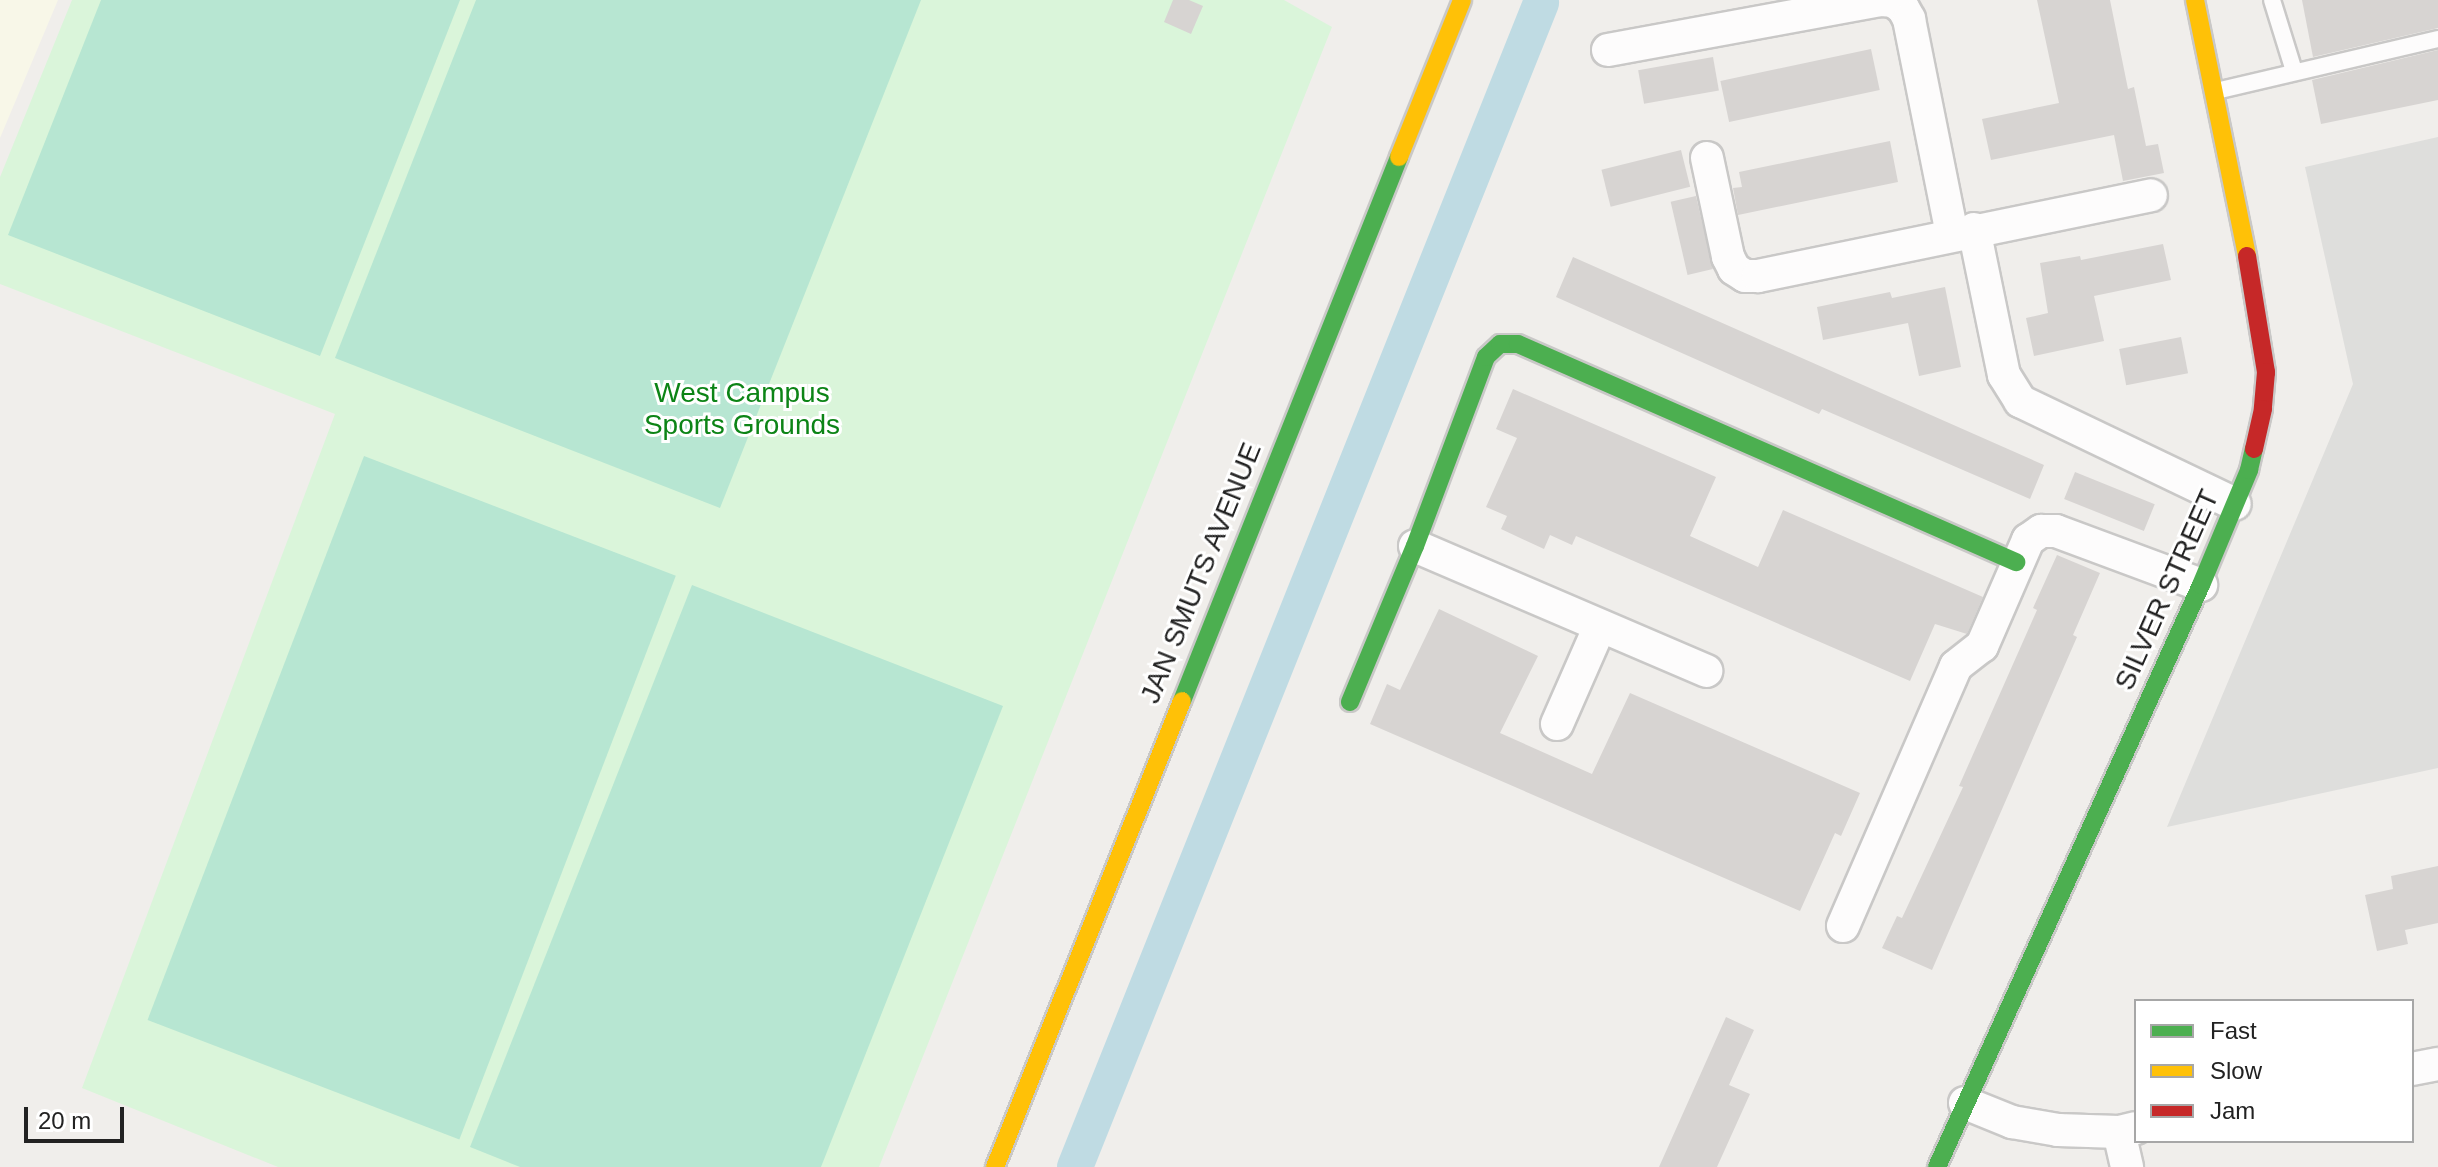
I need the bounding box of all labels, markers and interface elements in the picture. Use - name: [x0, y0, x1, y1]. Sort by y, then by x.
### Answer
- park label: West Campus Sports Grounds: [644, 376, 840, 442]
- street label: JAN SMUTS AVENUE: [1133, 437, 1269, 709]
- street label: SILVER STREET: [2108, 485, 2226, 695]
- legend: [2134, 999, 2414, 1143]
- text: Fast: [2210, 1017, 2257, 1044]
- text: Slow: [2210, 1057, 2262, 1084]
- scale bar: [28, 1091, 128, 1141]
- text: Jam: [2210, 1097, 2255, 1124]
- text: 20 m: [38, 1107, 91, 1134]

